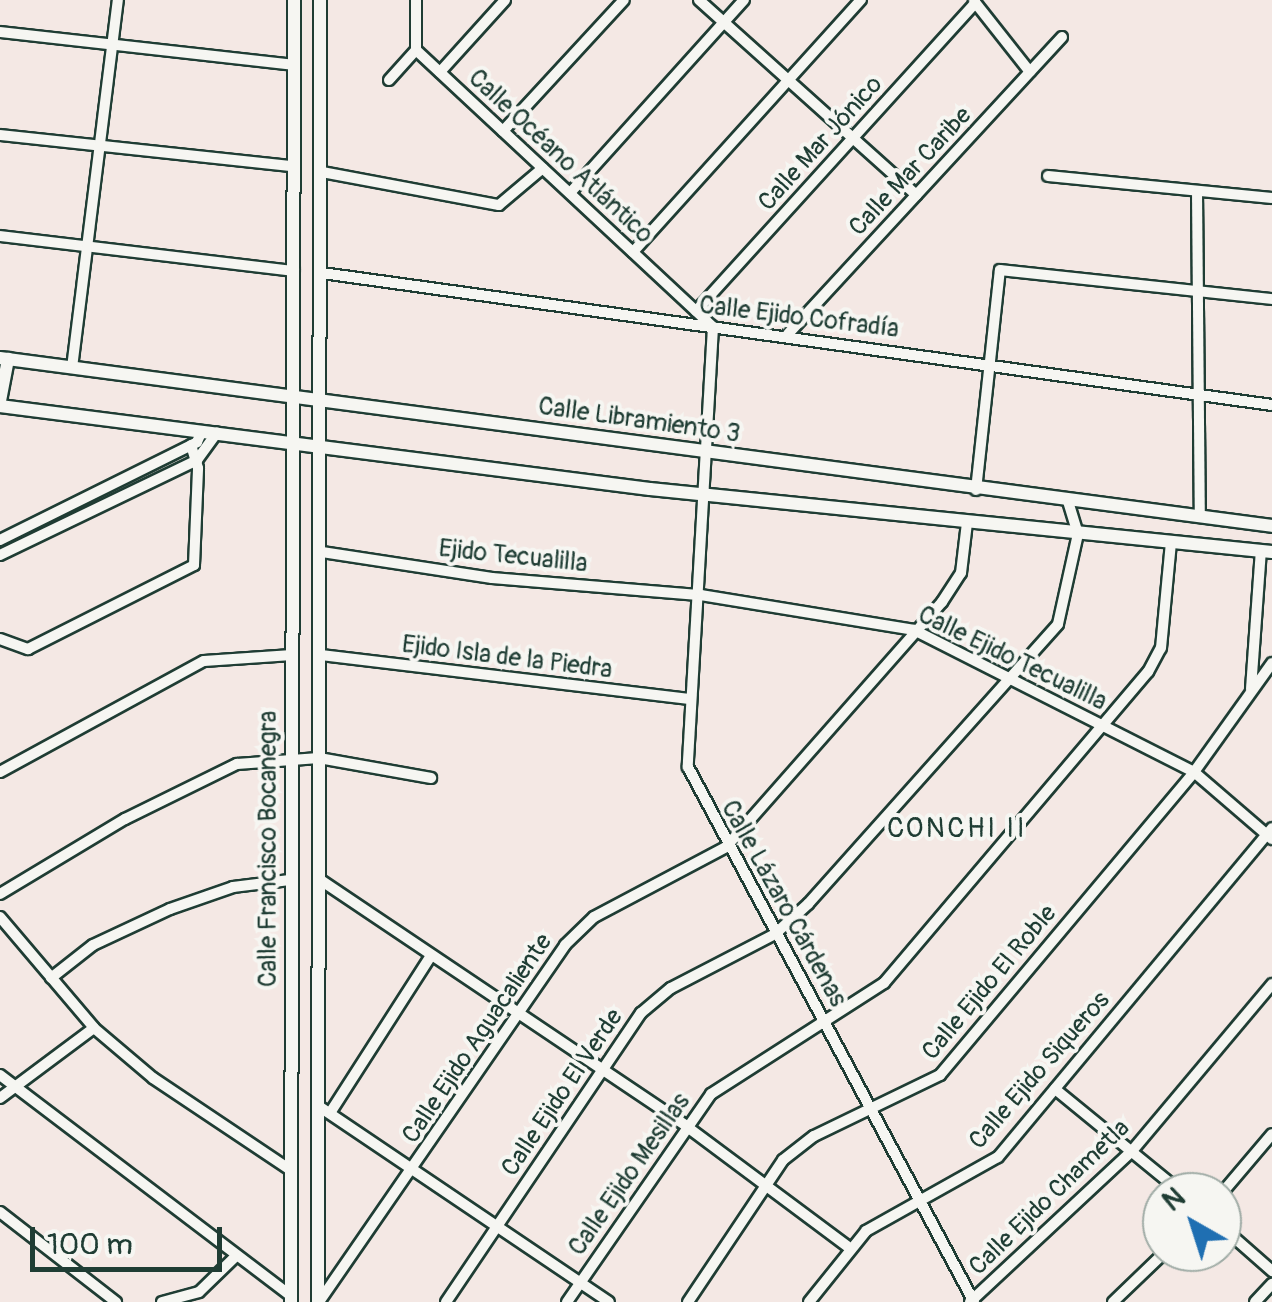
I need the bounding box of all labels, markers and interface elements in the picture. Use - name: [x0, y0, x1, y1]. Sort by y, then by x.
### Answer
- street label: Calle Océano Atlántico: [461, 64, 659, 250]
- street label: Calle Mar Jónico: [753, 70, 889, 218]
- street label: Calle Mar Caribe: [844, 101, 978, 243]
- street label: Calle Ejido Cofradía: [697, 291, 901, 345]
- street label: Calle Libramiento 3: [536, 392, 742, 450]
- street label: Ejido Tecualilla: [437, 534, 589, 580]
- street label: Calle Ejido Tecualilla: [913, 600, 1111, 718]
- street label: Ejido Isla de la Piedra: [400, 630, 614, 686]
- street label: Calle Francisco Bocanegra: [254, 711, 284, 987]
- street label: Calle Lázaro Cárdenas: [714, 796, 852, 1012]
- district label: CONCHI II: [887, 812, 1027, 846]
- street label: Calle Ejido El Roble: [916, 899, 1064, 1067]
- street label: Calle Ejido Aguacaliente: [397, 928, 559, 1150]
- street label: Calle Ejido Siqueros: [963, 986, 1117, 1156]
- street label: Calle Ejido El Verde: [496, 1004, 630, 1182]
- street label: Calle Ejido Mesillas: [563, 1088, 697, 1262]
- street label: Calle Ejido Chametla: [964, 1114, 1136, 1282]
- north arrow: [1142, 1172, 1242, 1272]
- text: N: [1156, 1180, 1192, 1219]
- scale bar: [35, 1207, 228, 1269]
- text: 100 m: [47, 1226, 133, 1263]

